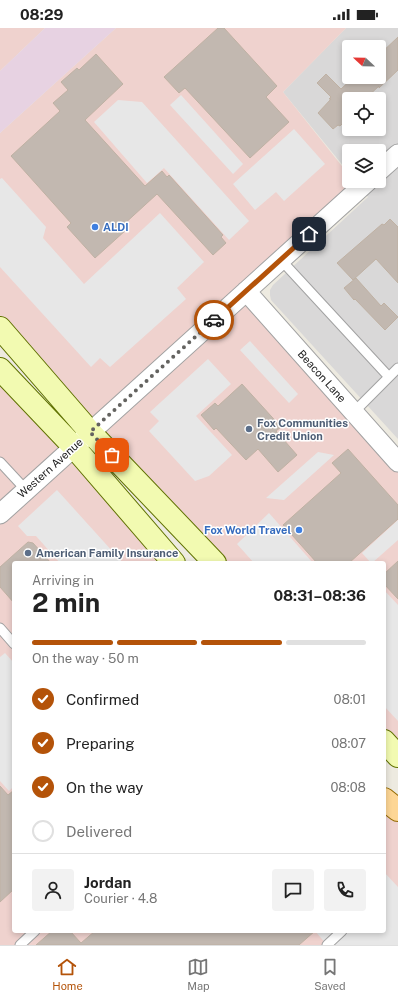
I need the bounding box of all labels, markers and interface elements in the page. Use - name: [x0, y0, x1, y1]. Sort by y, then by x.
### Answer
- text: 08:29: [20, 6, 63, 23]
- north arrow: [342, 40, 386, 84]
- map controls: [342, 40, 386, 188]
- button: locate: [342, 92, 386, 136]
- button: layers: [342, 144, 386, 188]
- pin: [292, 217, 326, 251]
- place label: ALDI: [103, 221, 129, 233]
- marker: ALDI: [90, 222, 100, 232]
- icon: home: [298, 223, 320, 245]
- courier: [194, 300, 234, 340]
- icon: car: [203, 309, 225, 331]
- street label: Beacon Lane: [296, 348, 348, 404]
- place label: Fox Communities Credit Union: [257, 417, 348, 442]
- marker: Fox Communities Credit Union: [244, 424, 254, 434]
- street label: Western Avenue: [15, 436, 85, 500]
- pin: [95, 438, 129, 472]
- icon: bag: [101, 444, 123, 466]
- place label: Fox World Travel: [204, 524, 291, 536]
- marker: Fox World Travel: [294, 525, 304, 535]
- place label: American Family Insurance: [36, 547, 178, 559]
- marker: American Family Insurance: [23, 548, 33, 558]
- text: Arriving in: [32, 573, 94, 588]
- text: 2 min: [32, 587, 100, 618]
- text: 08:31–08:36: [273, 587, 366, 604]
- text: On the way · 50 m: [32, 651, 139, 666]
- icon: check: [32, 688, 54, 710]
- text: Confirmed: [66, 691, 139, 708]
- text: 08:01: [334, 692, 366, 707]
- icon: check: [32, 732, 54, 754]
- text: Preparing: [66, 735, 135, 752]
- text: 08:07: [331, 736, 366, 751]
- icon: check: [32, 776, 54, 798]
- text: On the way: [66, 779, 143, 796]
- text: 08:08: [330, 780, 366, 795]
- text: Delivered: [66, 823, 132, 840]
- button: person: [32, 869, 74, 911]
- button: chat: [272, 869, 314, 911]
- button: phone: [324, 869, 366, 911]
- text: Jordan: [84, 874, 131, 891]
- text: Courier · 4.8: [84, 891, 157, 906]
- tab: Home: [52, 956, 83, 992]
- tab: Map: [187, 956, 210, 992]
- tab: Saved: [314, 956, 346, 992]

